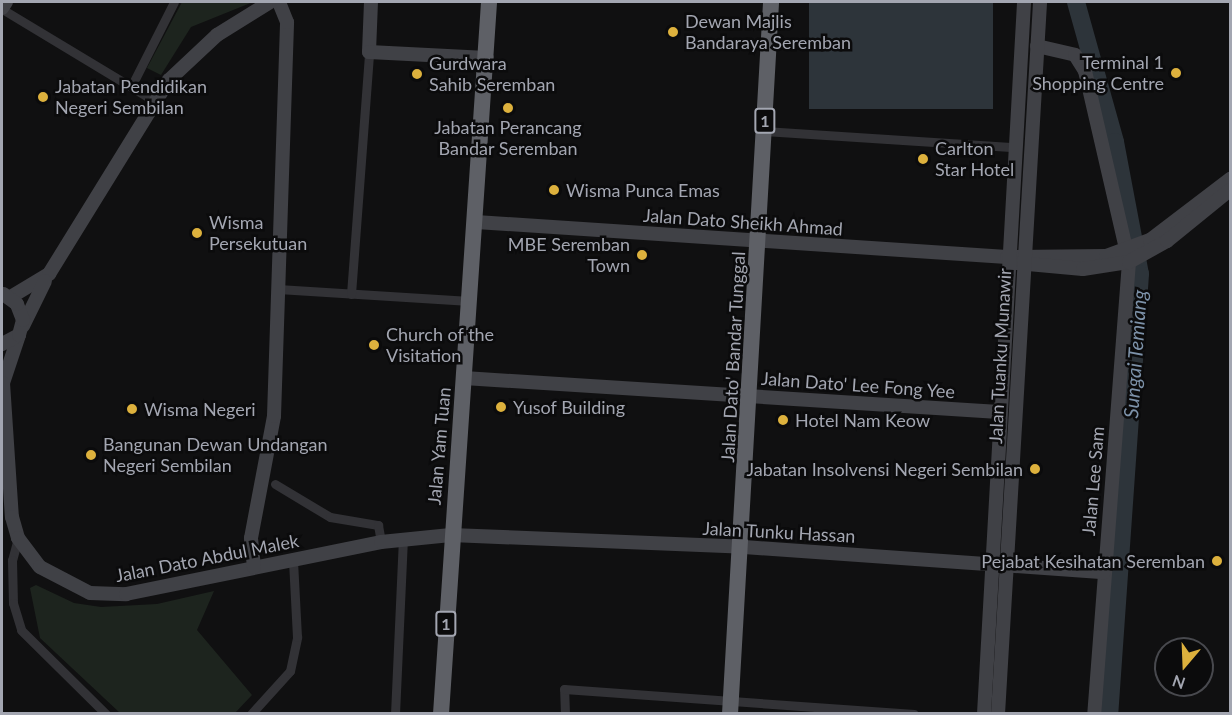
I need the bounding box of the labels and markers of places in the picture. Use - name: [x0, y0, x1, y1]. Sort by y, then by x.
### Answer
- place label: Dewan Majlis Bandaraya Seremban: [685, 11, 851, 54]
- marker: Dewan Majlis Bandaraya Seremban: [666, 25, 680, 39]
- place label: Terminal 1 Shopping Centre: [1032, 52, 1164, 94]
- place label: Gurdwara Sahib Seremban: [429, 53, 555, 96]
- marker: Terminal 1 Shopping Centre: [1169, 66, 1183, 80]
- marker: Gurdwara Sahib Seremban: [410, 67, 424, 81]
- place label: Jabatan Pendidikan Negeri Sembilan: [55, 76, 207, 118]
- marker: Jabatan Pendidikan Negeri Sembilan: [36, 90, 50, 104]
- marker: Jabatan Perancang Bandar Seremban: [501, 101, 515, 115]
- place label: Jabatan Perancang Bandar Seremban: [434, 117, 582, 160]
- place label: Carlton Star Hotel: [935, 138, 1015, 180]
- marker: Carlton Star Hotel: [916, 152, 930, 166]
- place label: Wisma Punca Emas: [566, 179, 720, 201]
- marker: Wisma Punca Emas: [547, 183, 561, 197]
- place label: Wisma Persekutuan: [209, 212, 307, 254]
- marker: Wisma Persekutuan: [190, 226, 204, 240]
- place label: MBE Seremban Town: [508, 234, 630, 276]
- marker: MBE Seremban Town: [635, 248, 649, 262]
- place label: Church of the Visitation: [386, 324, 494, 366]
- marker: Church of the Visitation: [367, 338, 381, 352]
- place label: Yusof Building: [513, 396, 625, 418]
- place label: Wisma Negeri: [144, 398, 256, 420]
- marker: Yusof Building: [494, 400, 508, 414]
- marker: Wisma Negeri: [125, 402, 139, 416]
- place label: Hotel Nam Keow: [795, 409, 930, 431]
- marker: Hotel Nam Keow: [776, 413, 790, 427]
- place label: Bangunan Dewan Undangan Negeri Sembilan: [103, 434, 328, 476]
- marker: Bangunan Dewan Undangan Negeri Sembilan: [84, 448, 98, 462]
- place label: Jabatan Insolvensi Negeri Sembilan: [747, 458, 1023, 480]
- marker: Jabatan Insolvensi Negeri Sembilan: [1028, 462, 1042, 476]
- place label: Pejabat Kesihatan Seremban: [981, 550, 1205, 572]
- marker: Pejabat Kesihatan Seremban: [1210, 554, 1224, 568]

